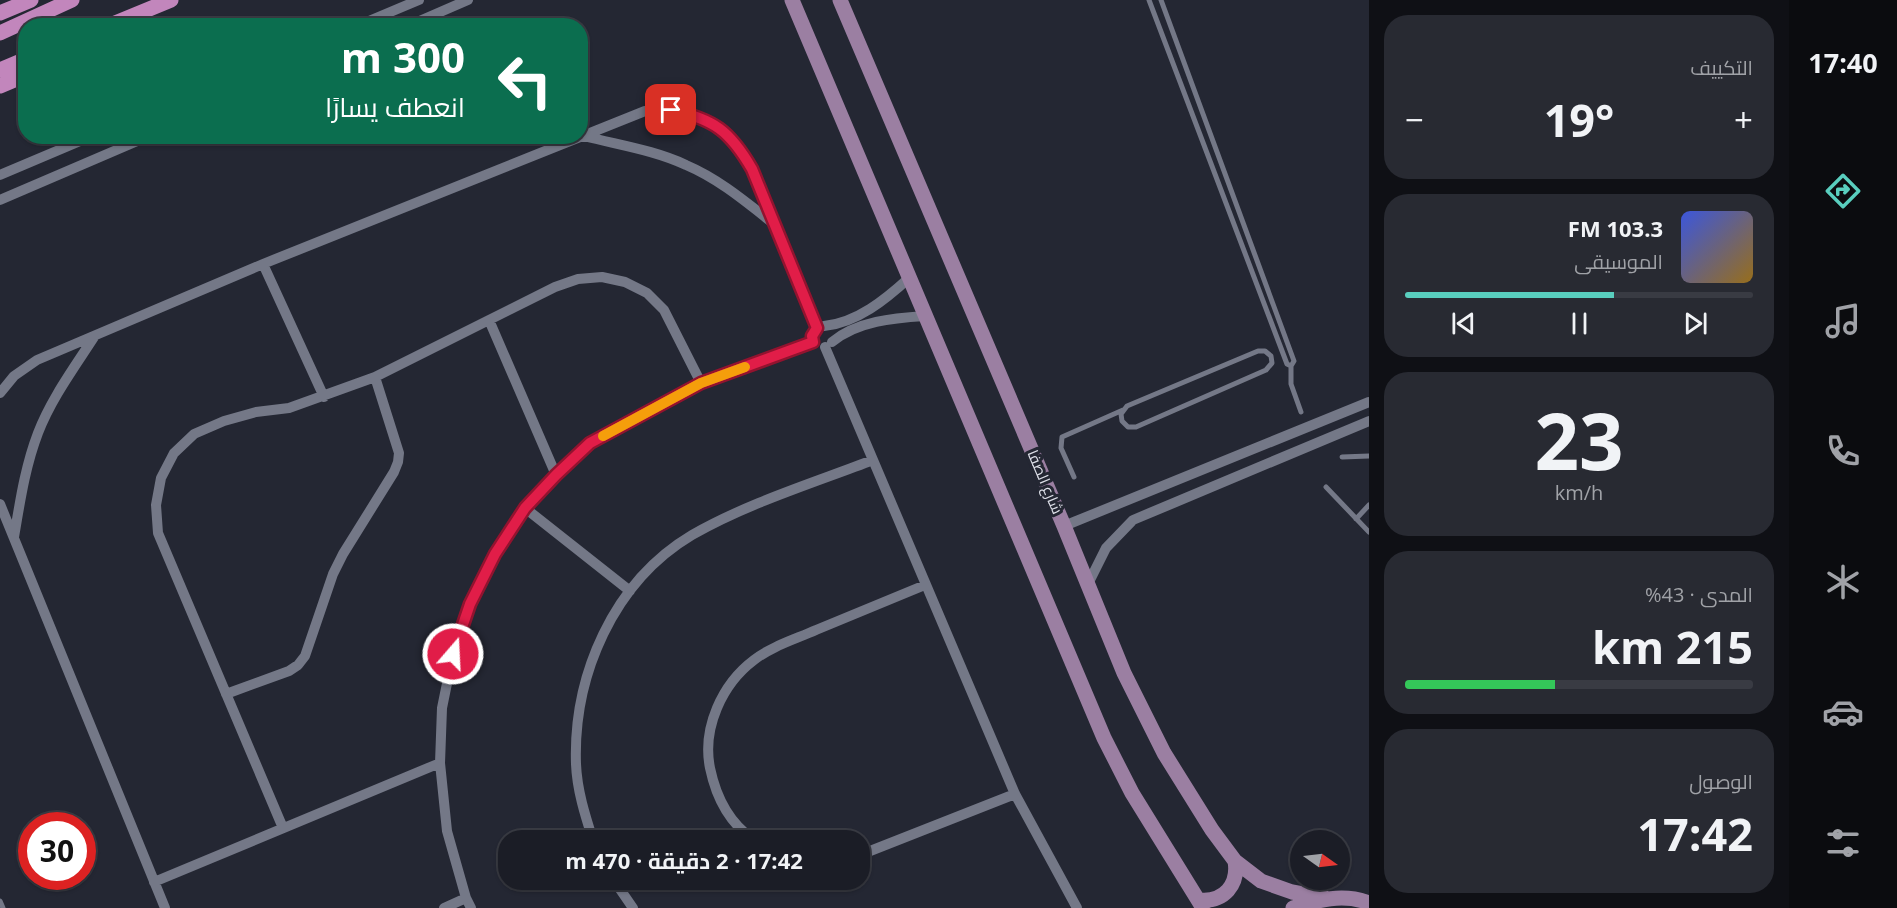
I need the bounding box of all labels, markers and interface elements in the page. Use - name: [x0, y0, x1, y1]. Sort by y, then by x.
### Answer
- text: 300 m: [341, 28, 465, 85]
- icon: left: [486, 42, 564, 120]
- text: 17:40: [1808, 44, 1878, 81]
- text: التكييف: [1690, 54, 1753, 81]
- pin: [645, 84, 696, 135]
- text: انعطف يسارًا: [325, 88, 465, 125]
- text: 19°: [1544, 89, 1614, 150]
- icon: arrive: [654, 93, 687, 126]
- text: −: [1405, 97, 1424, 142]
- text: +: [1734, 97, 1753, 142]
- icon: directions: [1822, 170, 1864, 212]
- text: 103.3 FM: [1568, 213, 1663, 243]
- text: الموسيقى: [1574, 248, 1663, 275]
- icon: music: [1822, 300, 1864, 342]
- icon: previous: [1447, 307, 1480, 340]
- icon: pause: [1563, 307, 1596, 340]
- icon: next: [1679, 307, 1712, 340]
- text: 23: [1534, 387, 1624, 493]
- icon: phone: [1822, 430, 1864, 472]
- street label: شارع الصفا: [1022, 446, 1068, 518]
- text: km/h: [1555, 479, 1603, 506]
- icon: climate: [1822, 561, 1864, 603]
- text: المدى · 43%: [1645, 581, 1753, 608]
- text: 215 km: [1592, 616, 1753, 677]
- position arrow: [421, 622, 485, 686]
- icon: car: [1822, 691, 1864, 733]
- text: الوصول: [1689, 768, 1753, 795]
- text: 17:42: [1637, 803, 1753, 864]
- speed limit sign: 30: [18, 812, 96, 890]
- icon: filters: [1822, 822, 1864, 864]
- north arrow: [1290, 830, 1350, 890]
- map controls: [1290, 830, 1350, 890]
- text: 17:42 · 2 دقيقة · 470 m: [565, 845, 803, 875]

